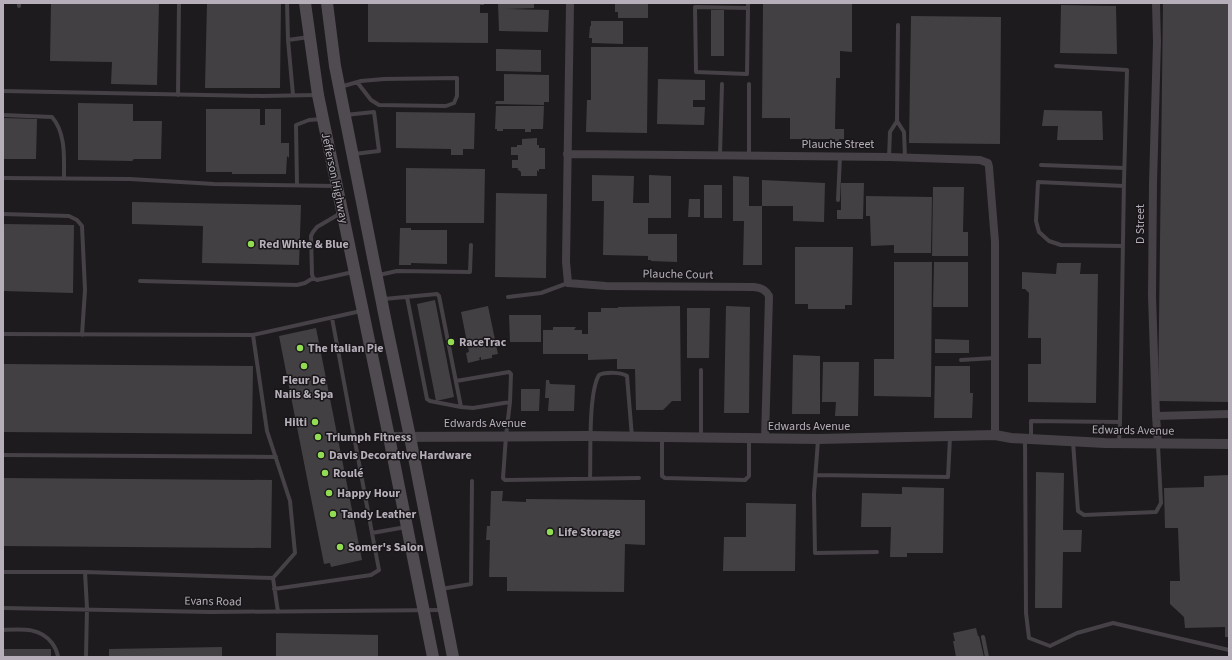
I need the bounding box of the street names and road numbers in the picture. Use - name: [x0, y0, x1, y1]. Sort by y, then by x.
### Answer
- street label: Jefferson Highway: [317, 131, 353, 226]
- street label: Plauche Street: [802, 136, 874, 153]
- street label: D Street: [1132, 204, 1149, 244]
- street label: Plauche Court: [642, 265, 714, 284]
- street label: Edwards Avenue: [444, 415, 526, 432]
- street label: Edwards Avenue: [768, 418, 850, 435]
- street label: Edwards Avenue: [1092, 421, 1174, 440]
- street label: Evans Road: [184, 593, 242, 610]

